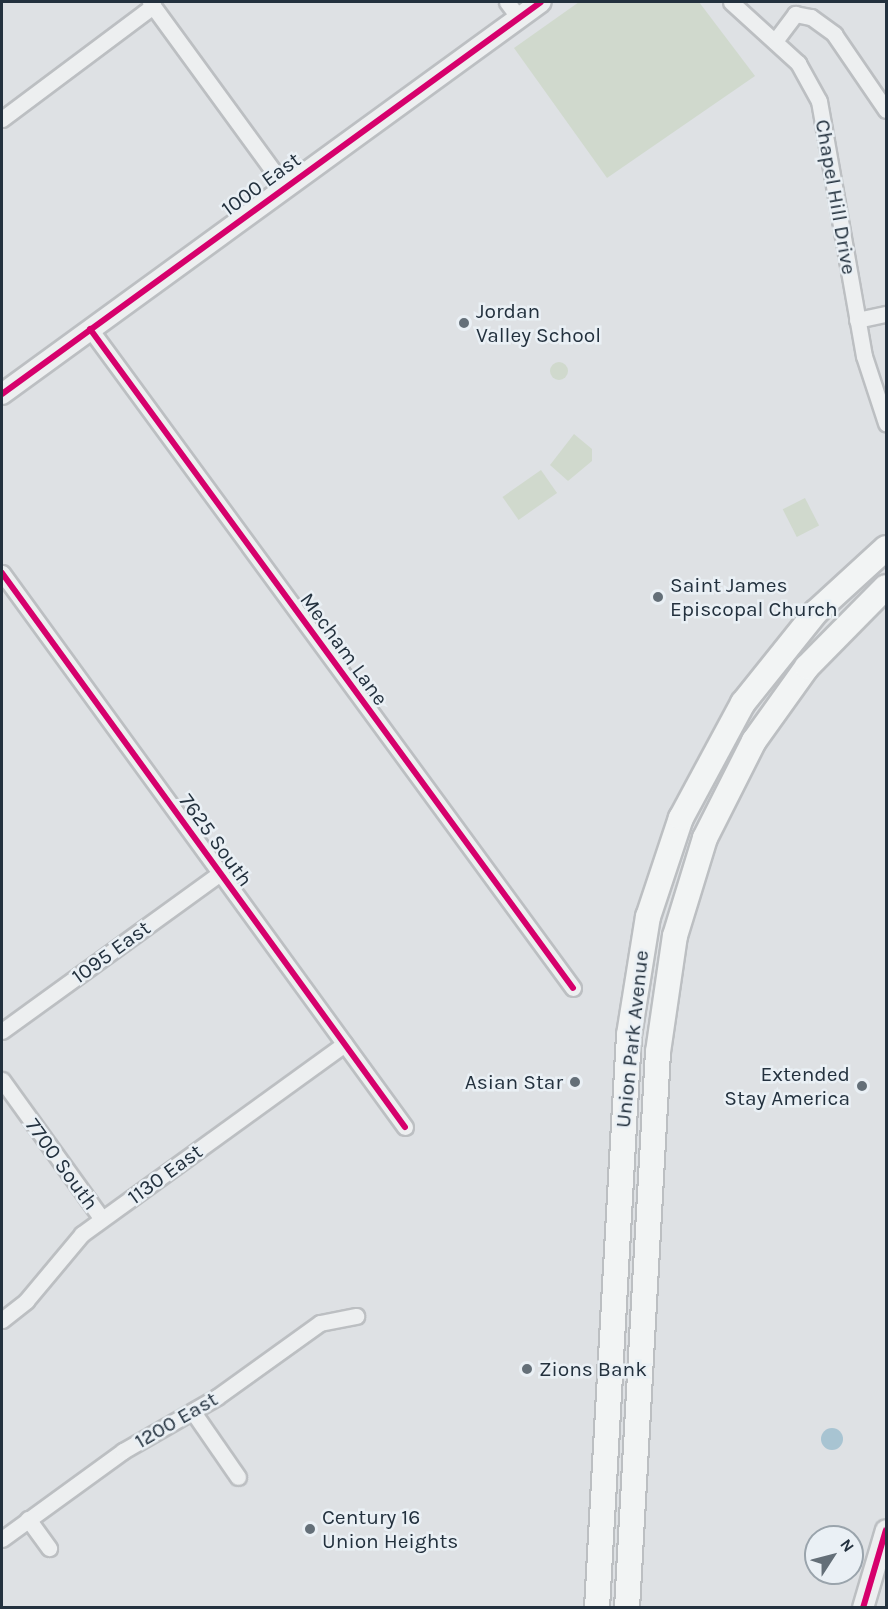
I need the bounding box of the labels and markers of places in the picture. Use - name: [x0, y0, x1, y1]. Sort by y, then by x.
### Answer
- place label: Jordan Valley School: [476, 298, 601, 348]
- marker: Jordan Valley School: [457, 316, 471, 330]
- place label: Saint James Episcopal Church: [670, 572, 838, 622]
- marker: Saint James Episcopal Church: [651, 590, 665, 604]
- place label: Extended Stay America: [724, 1061, 850, 1111]
- place label: Asian Star: [465, 1069, 563, 1095]
- marker: Asian Star: [568, 1075, 582, 1089]
- marker: Extended Stay America: [855, 1079, 869, 1093]
- place label: Zions Bank: [539, 1356, 647, 1382]
- marker: Zions Bank: [520, 1362, 534, 1376]
- place label: Century 16 Union Heights: [322, 1504, 458, 1554]
- marker: Century 16 Union Heights: [303, 1522, 317, 1536]

